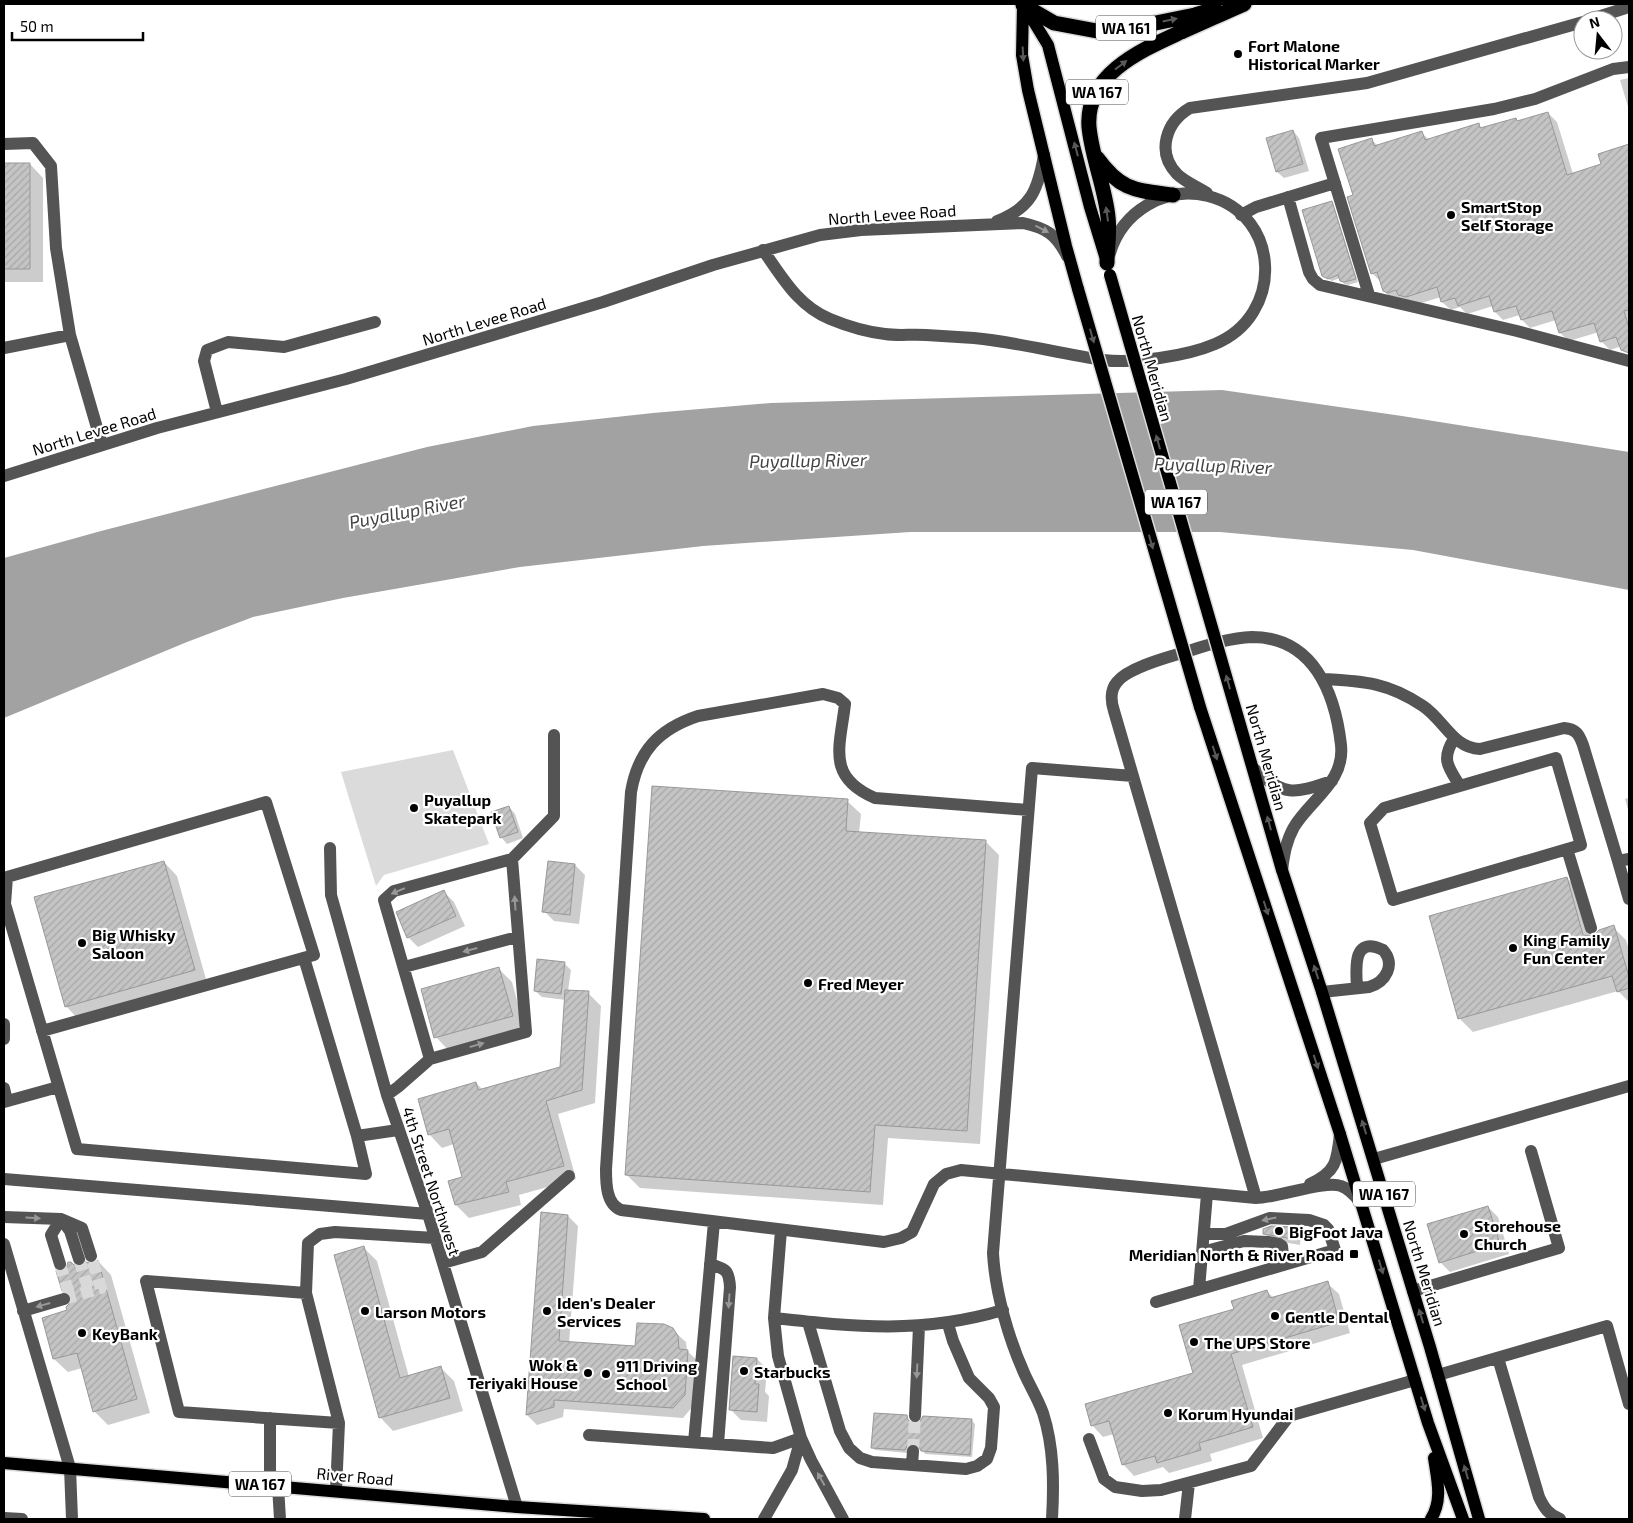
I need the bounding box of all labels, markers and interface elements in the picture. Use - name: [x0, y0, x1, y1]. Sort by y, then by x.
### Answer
- scale bar: [12, 10, 144, 42]
- north arrow: [1573, 10, 1623, 60]
- text: N: [1587, 12, 1601, 32]
- road number: WA 161: [1096, 15, 1156, 40]
- one-way arrow: [1163, 15, 1179, 23]
- text: 50 m: [20, 17, 54, 35]
- place label: Fort Malone Historical Marker: [1248, 36, 1380, 73]
- one-way arrow: [1019, 46, 1027, 62]
- marker: Fort Malone Historical Marker: [1232, 48, 1244, 60]
- one-way arrow: [1114, 60, 1128, 70]
- road number: WA 167: [1066, 80, 1128, 104]
- one-way arrow: [1071, 141, 1079, 156]
- place label: SmartStop Self Storage: [1461, 197, 1554, 234]
- street label: North Levee Road: [827, 200, 957, 228]
- one-way arrow: [1103, 206, 1111, 222]
- marker: SmartStop Self Storage: [1445, 209, 1457, 221]
- one-way arrow: [1035, 225, 1050, 233]
- street label: North Levee Road: [420, 293, 548, 349]
- street label: North Meridian: [1129, 313, 1177, 423]
- one-way arrow: [1088, 328, 1096, 343]
- street label: North Levee Road: [30, 403, 158, 459]
- one-way arrow: [1154, 434, 1162, 449]
- water label: Puyallup River: [749, 448, 868, 472]
- water label: Puyallup River: [1154, 452, 1273, 478]
- water label: Puyallup River: [347, 489, 468, 533]
- road number: WA 167: [1145, 490, 1207, 514]
- one-way arrow: [1148, 535, 1156, 550]
- one-way arrow: [1223, 674, 1231, 689]
- street label: North Meridian: [1243, 702, 1291, 812]
- one-way arrow: [1211, 746, 1219, 761]
- place label: Puyallup Skatepark: [424, 790, 502, 827]
- marker: Puyallup Skatepark: [408, 802, 420, 814]
- one-way arrow: [1265, 816, 1273, 831]
- one-way arrow: [390, 887, 405, 895]
- one-way arrow: [510, 895, 518, 911]
- one-way arrow: [1262, 900, 1270, 915]
- place label: Big Whisky Saloon: [92, 925, 175, 962]
- place label: King Family Fun Center: [1523, 930, 1610, 967]
- marker: Big Whisky Saloon: [76, 937, 88, 949]
- marker: King Family Fun Center: [1507, 942, 1519, 954]
- one-way arrow: [462, 946, 477, 954]
- one-way arrow: [1311, 964, 1319, 979]
- place label: Fred Meyer: [818, 974, 904, 994]
- marker: Fred Meyer: [802, 977, 814, 989]
- one-way arrow: [469, 1041, 484, 1049]
- one-way arrow: [1312, 1055, 1320, 1070]
- street label: 4th Street Northwest: [399, 1104, 465, 1258]
- one-way arrow: [1359, 1120, 1367, 1135]
- road number: WA 167: [1353, 1182, 1415, 1206]
- one-way arrow: [25, 1214, 41, 1222]
- one-way arrow: [1261, 1215, 1276, 1223]
- place label: Storehouse Church: [1474, 1216, 1561, 1253]
- street label: North Meridian: [1400, 1218, 1450, 1328]
- place label: BigFoot Java: [1289, 1222, 1383, 1241]
- marker: BigFoot Java: [1273, 1225, 1285, 1237]
- marker: Storehouse Church: [1458, 1228, 1470, 1240]
- place label: Meridian North & River Road: [1129, 1245, 1344, 1264]
- marker: Meridian North & River Road: [1348, 1248, 1360, 1260]
- one-way arrow: [1377, 1260, 1385, 1275]
- place label: Iden's Dealer Services: [557, 1293, 655, 1330]
- one-way arrow: [724, 1293, 732, 1309]
- one-way arrow: [35, 1301, 50, 1309]
- place label: Larson Motors: [375, 1302, 486, 1321]
- marker: Larson Motors: [359, 1305, 371, 1317]
- marker: Iden's Dealer Services: [541, 1305, 553, 1317]
- place label: Gentle Dental: [1285, 1307, 1390, 1326]
- one-way arrow: [1416, 1309, 1424, 1324]
- marker: Gentle Dental: [1269, 1310, 1281, 1322]
- place label: KeyBank: [92, 1324, 158, 1344]
- marker: KeyBank: [76, 1327, 88, 1339]
- place label: The UPS Store: [1204, 1333, 1310, 1352]
- marker: The UPS Store: [1188, 1336, 1200, 1348]
- place label: Wok & Teriyaki House: [467, 1355, 578, 1393]
- place label: 911 Driving School: [616, 1356, 698, 1393]
- place label: Starbucks: [754, 1362, 830, 1381]
- one-way arrow: [913, 1363, 921, 1379]
- marker: Starbucks: [738, 1365, 750, 1377]
- marker: Wok & Teriyaki House: [582, 1367, 594, 1379]
- marker: 911 Driving School: [600, 1368, 612, 1380]
- one-way arrow: [1419, 1397, 1427, 1412]
- place label: Korum Hyundai: [1178, 1404, 1294, 1424]
- marker: Korum Hyundai: [1162, 1407, 1174, 1419]
- street label: River Road: [316, 1463, 394, 1489]
- one-way arrow: [1461, 1465, 1469, 1480]
- road number: WA 167: [229, 1472, 291, 1496]
- one-way arrow: [817, 1473, 826, 1486]

